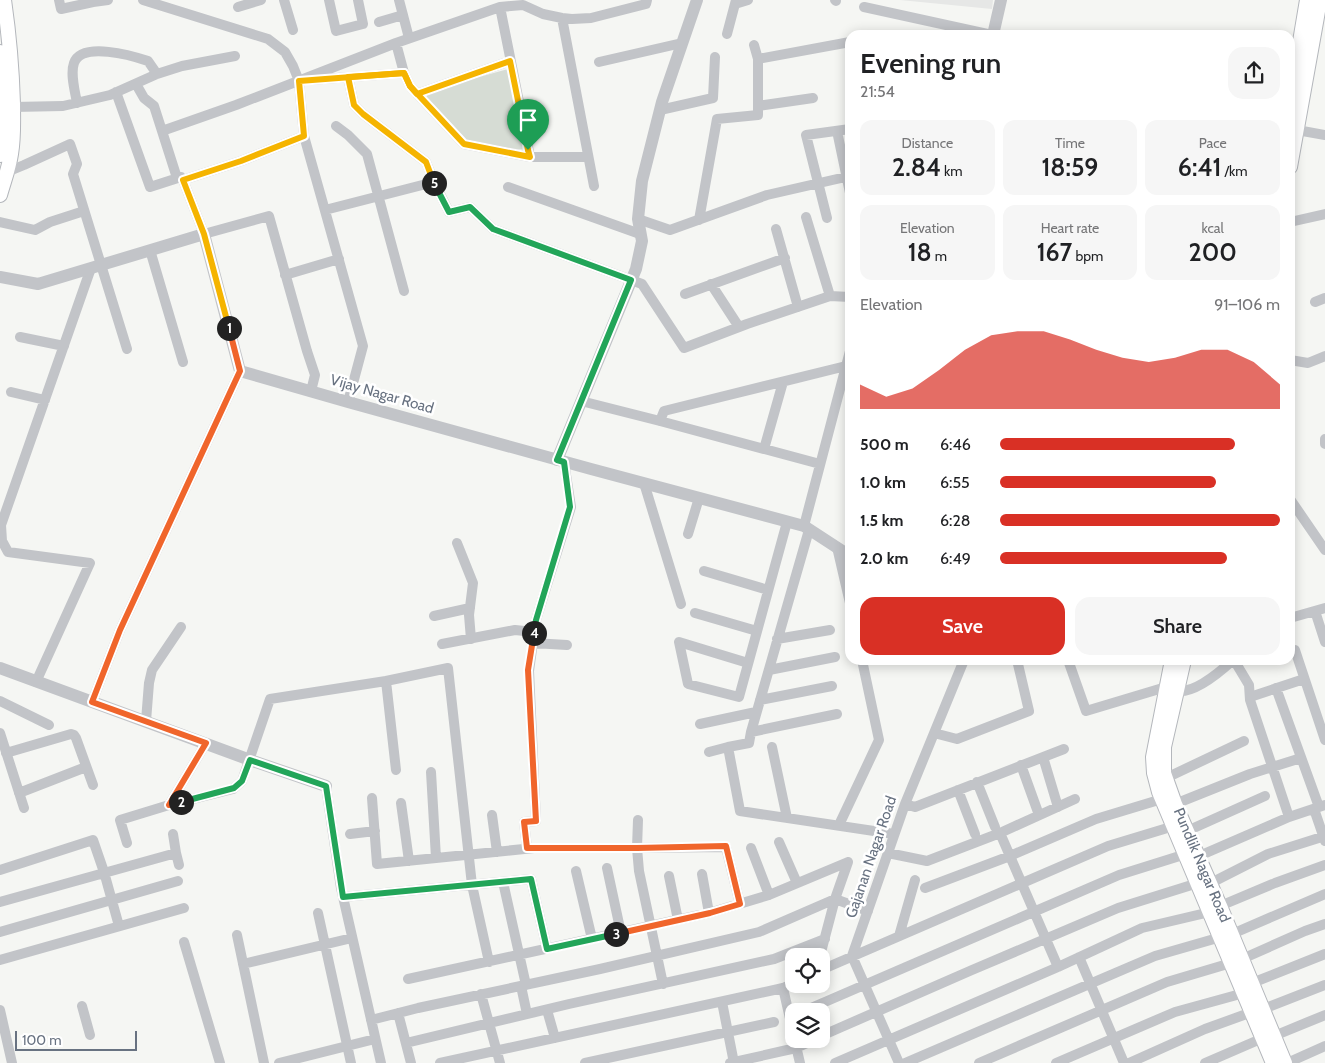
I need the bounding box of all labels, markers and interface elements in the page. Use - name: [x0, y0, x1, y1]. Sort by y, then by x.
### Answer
- text: Evening run: [860, 46, 1001, 80]
- button: share: [1228, 47, 1280, 99]
- text: 21:54: [860, 82, 895, 101]
- pin: [507, 99, 549, 150]
- icon: arrive: [514, 106, 542, 134]
- text: Distance: [902, 134, 953, 152]
- text: Time: [1055, 134, 1085, 152]
- text: Pace: [1199, 134, 1227, 152]
- text: 2.84: [892, 152, 941, 182]
- text: 18:59: [1042, 152, 1098, 182]
- text: 6:41: [1178, 152, 1221, 182]
- text: km: [941, 162, 963, 180]
- text: /km: [1221, 162, 1247, 180]
- pin: 5: [422, 170, 446, 196]
- text: 5: [431, 174, 438, 192]
- text: Elevation: [900, 219, 955, 237]
- text: Heart rate: [1041, 219, 1099, 237]
- text: kcal: [1201, 219, 1224, 237]
- text: 18: [908, 237, 932, 267]
- text: 167: [1037, 237, 1072, 267]
- text: 200: [1189, 237, 1237, 267]
- text: m: [932, 247, 947, 265]
- text: bpm: [1072, 247, 1103, 265]
- text: Elevation: [860, 295, 923, 314]
- text: 91–106 m: [1214, 295, 1280, 314]
- pin: 1: [216, 316, 242, 340]
- text: 1: [227, 319, 232, 337]
- street label: Vijay Nagar Road: [328, 371, 436, 417]
- text: 500 m: [860, 435, 909, 454]
- text: 6:46: [940, 435, 971, 454]
- text: 1.0 km: [860, 473, 906, 492]
- text: 6:55: [940, 473, 970, 492]
- text: 1.5 km: [860, 511, 903, 530]
- text: 6:28: [940, 511, 971, 530]
- text: 2.0 km: [860, 549, 908, 568]
- text: 6:49: [940, 549, 971, 568]
- button: Save: [860, 597, 1065, 655]
- button: Share: [1075, 597, 1280, 655]
- pin: 4: [522, 620, 546, 646]
- text: 4: [530, 624, 539, 642]
- pin: 2: [168, 790, 194, 814]
- text: 2: [178, 793, 185, 811]
- street label: Gajanan Nagar Road: [842, 794, 900, 920]
- street label: Pundlik Nagar Road: [1170, 805, 1234, 925]
- pin: 3: [604, 922, 628, 946]
- text: 3: [613, 925, 620, 943]
- map controls: [785, 948, 830, 1048]
- button: locate: [785, 948, 830, 993]
- button: layers: [785, 1003, 830, 1048]
- scale bar: [15, 1028, 138, 1051]
- text: 100 m: [22, 1031, 62, 1049]

